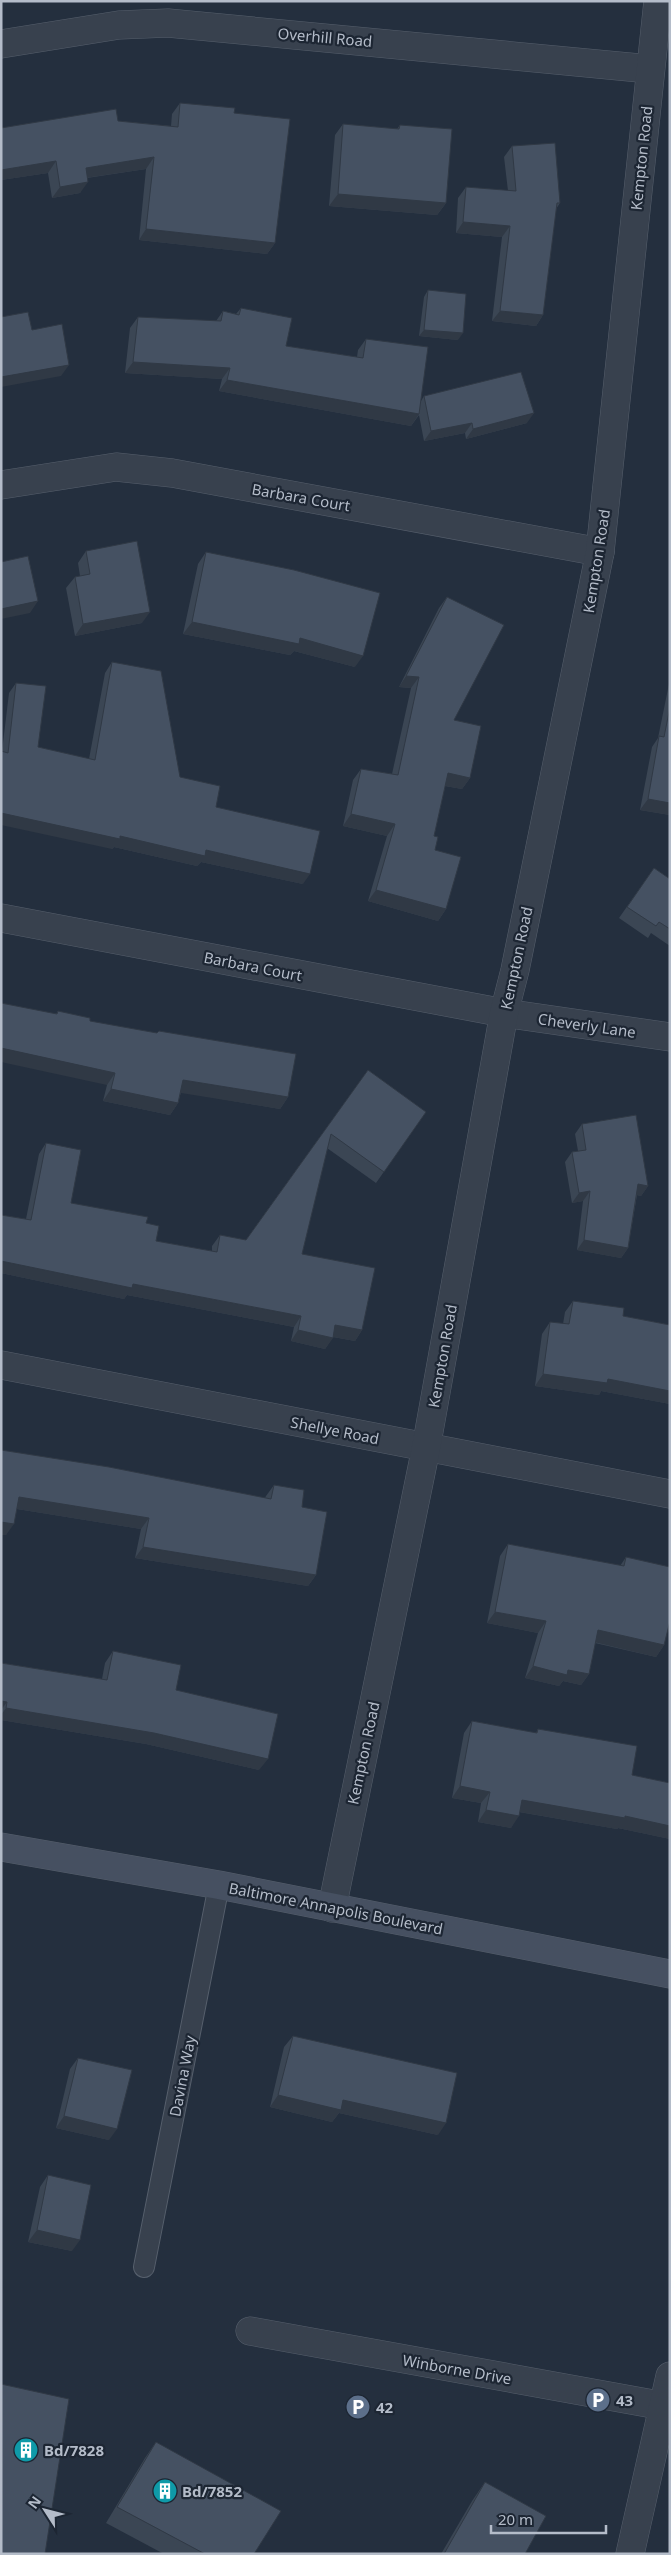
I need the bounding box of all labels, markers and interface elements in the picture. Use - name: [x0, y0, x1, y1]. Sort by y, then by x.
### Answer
- street label: Overhill Road: [277, 23, 373, 51]
- street label: Kempton Road: [626, 105, 656, 211]
- street label: Barbara Court: [250, 478, 352, 516]
- street label: Kempton Road: [578, 508, 614, 614]
- street label: Kempton Road: [495, 905, 537, 1011]
- street label: Barbara Court: [202, 947, 304, 985]
- street label: Cheverly Lane: [537, 1008, 637, 1042]
- street label: Kempton Road: [423, 1303, 461, 1409]
- street label: Shellye Road: [289, 1412, 381, 1448]
- street label: Kempton Road: [342, 1700, 384, 1806]
- street label: Baltimore Annapolis Boulevard: [227, 1877, 445, 1939]
- street label: Davina Way: [164, 2033, 200, 2118]
- street label: Winborne Drive: [401, 2350, 513, 2388]
- parking icon: 43: [585, 2387, 611, 2413]
- place label: 43: [616, 2390, 633, 2410]
- parking icon: 42: [345, 2394, 371, 2420]
- place label: 42: [376, 2397, 394, 2417]
- building icon: Bd/7828: [13, 2437, 39, 2463]
- place label: Bd/7828: [44, 2440, 104, 2460]
- building icon: Bd/7852: [152, 2478, 178, 2504]
- place label: Bd/7852: [182, 2481, 242, 2501]
- north arrow: [20, 2485, 70, 2535]
- text: N: [23, 2492, 45, 2512]
- scale bar: [491, 2502, 606, 2534]
- text: 20 m: [498, 2509, 533, 2529]

